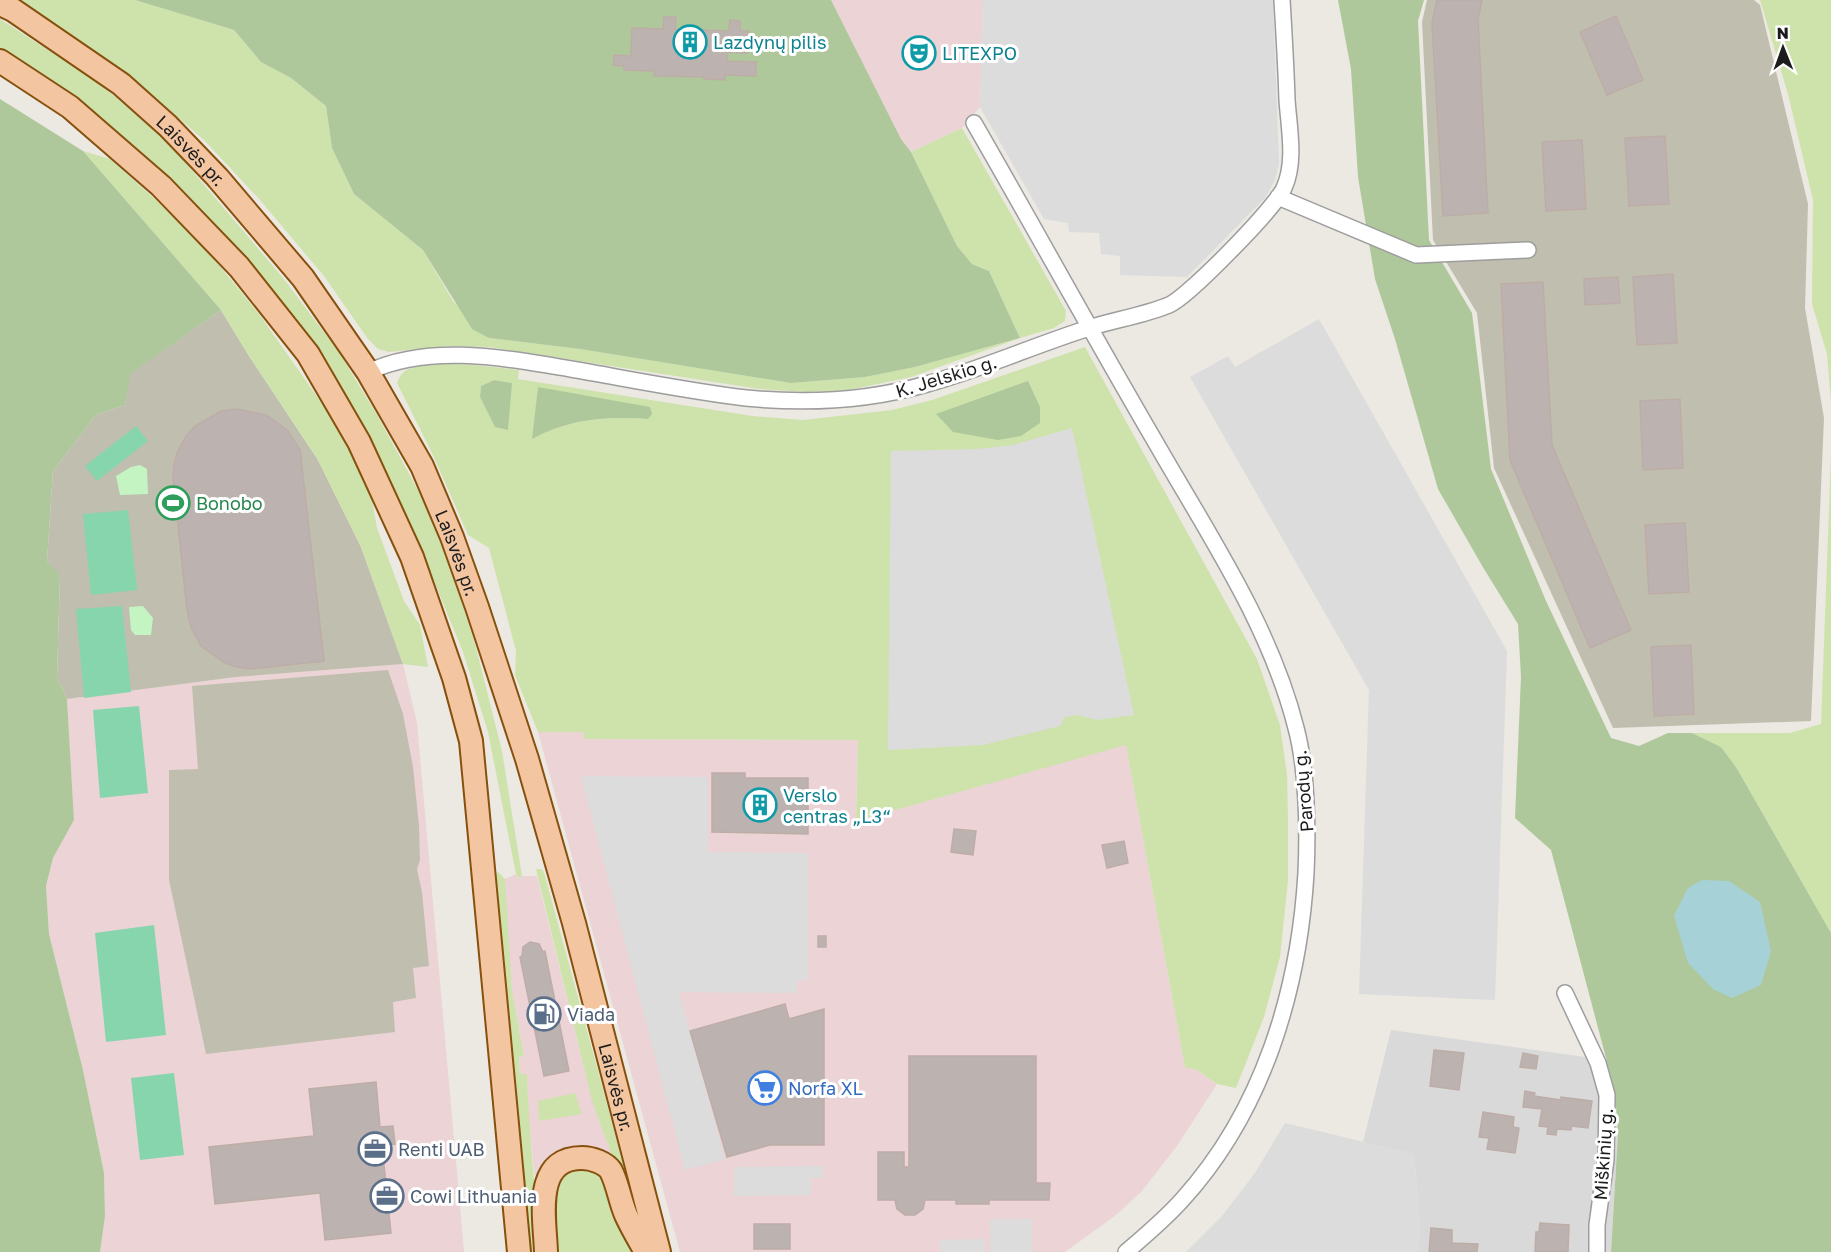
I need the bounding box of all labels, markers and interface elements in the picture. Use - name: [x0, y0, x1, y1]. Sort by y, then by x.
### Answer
- north arrow: [1753, 18, 1813, 78]
- text: N: [1776, 23, 1789, 43]
- building icon: Lazdynų pilis: [672, 24, 708, 60]
- place label: Lazdynų pilis: [713, 31, 826, 53]
- theatre icon: LITEXPO: [901, 35, 937, 71]
- place label: LITEXPO: [942, 42, 1017, 64]
- street label: Laisvės pr.: [152, 110, 231, 190]
- street label: K. Jelskio g.: [893, 350, 999, 402]
- sports icon: Bonobo: [155, 485, 191, 521]
- place label: Bonobo: [196, 492, 263, 514]
- street label: Laisvės pr.: [431, 506, 483, 599]
- street label: Parodų g.: [1288, 749, 1318, 833]
- place label: Verslo centras „L3“: [783, 784, 891, 827]
- building icon: Verslo centras „L3“: [742, 787, 778, 823]
- fuel station icon: Viada: [526, 996, 562, 1032]
- place label: Viada: [567, 1003, 615, 1025]
- street label: Laisvės pr.: [594, 1041, 638, 1134]
- supermarket icon: Norfa XL: [747, 1070, 783, 1106]
- place label: Norfa XL: [788, 1077, 863, 1099]
- street label: Miškinių g.: [1589, 1107, 1617, 1201]
- office icon: Renti UAB: [357, 1131, 393, 1167]
- place label: Renti UAB: [398, 1138, 485, 1160]
- office icon: Cowi Lithuania: [369, 1178, 405, 1214]
- place label: Cowi Lithuania: [410, 1185, 537, 1207]

